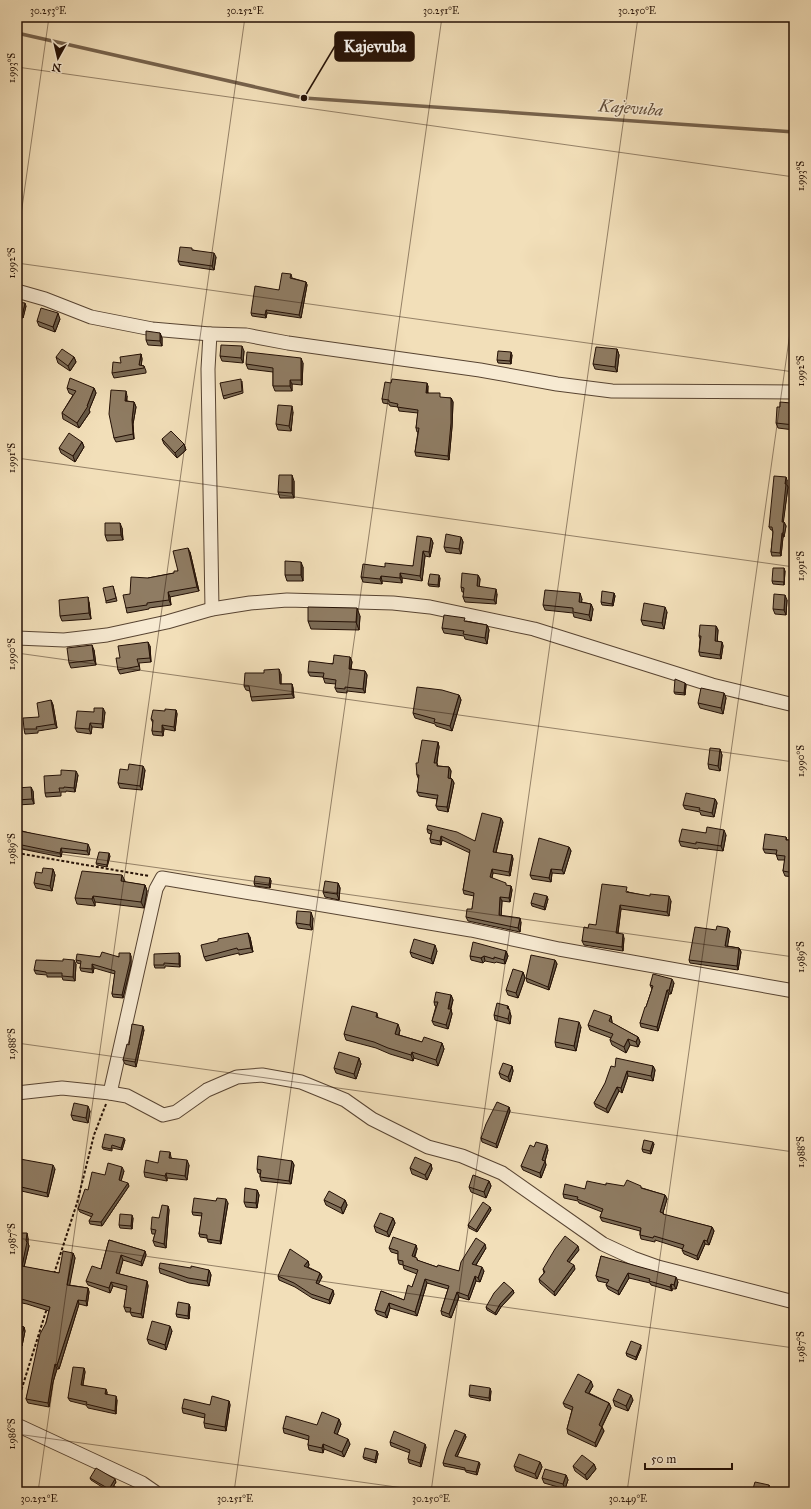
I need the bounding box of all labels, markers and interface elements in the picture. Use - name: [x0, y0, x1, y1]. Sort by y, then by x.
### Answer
- text: 30.253°E: [30, 5, 66, 17]
- text: 30.252°E: [226, 5, 264, 17]
- text: 30.251°E: [423, 5, 459, 17]
- text: 30.250°E: [618, 5, 656, 17]
- callout: Kajevuba: [335, 32, 414, 61]
- text: Kajevuba: [343, 36, 407, 57]
- north arrow: [38, 38, 78, 78]
- text: 1.993°S: [6, 53, 18, 83]
- text: N: [50, 60, 62, 74]
- water label: Kajevuba: [597, 95, 664, 121]
- text: 1.993°S: [795, 161, 807, 191]
- text: 1.992°S: [6, 247, 18, 279]
- text: 1.992°S: [795, 355, 807, 387]
- text: 1.991°S: [6, 443, 18, 473]
- text: 1.991°S: [795, 551, 807, 581]
- text: 1.990°S: [6, 638, 18, 670]
- text: 1.990°S: [795, 745, 807, 777]
- text: 1.989°S: [6, 833, 18, 865]
- text: 1.989°S: [795, 941, 807, 973]
- text: 1.988°S: [6, 1028, 18, 1060]
- text: 1.988°S: [795, 1136, 807, 1168]
- text: 1.987°S: [6, 1223, 18, 1255]
- text: 1.987°S: [795, 1331, 807, 1363]
- text: 1.986°S: [6, 1418, 18, 1450]
- scale bar: [645, 1445, 732, 1471]
- text: 50 m: [651, 1452, 676, 1466]
- text: 30.252°E: [20, 1493, 58, 1505]
- text: 30.251°E: [217, 1493, 253, 1505]
- text: 30.250°E: [412, 1493, 450, 1505]
- text: 30.249°E: [609, 1493, 647, 1505]

